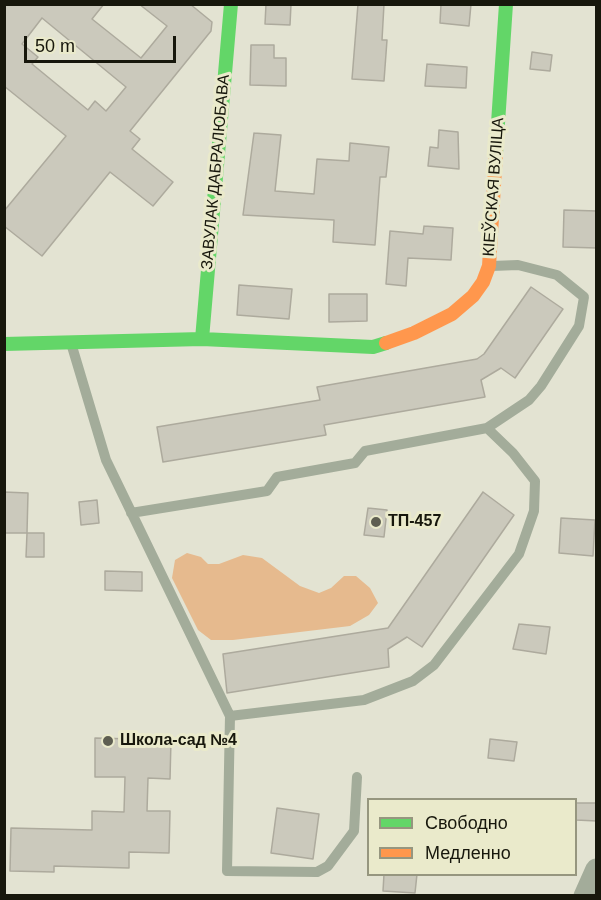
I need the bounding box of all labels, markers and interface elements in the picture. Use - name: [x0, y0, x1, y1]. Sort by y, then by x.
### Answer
- scale bar: [27, 24, 178, 62]
- text: 50 m: [35, 36, 75, 56]
- street label: ЗАВУЛАК ДАБРАЛЮБАВА: [198, 74, 234, 270]
- street label: КІЕЎСКАЯ ВУЛІЦА: [480, 117, 508, 257]
- place label: ТП-457: [388, 512, 441, 532]
- marker: ТП-457: [369, 515, 383, 529]
- place label: Школа-сад №4: [120, 731, 237, 751]
- marker: Школа-сад №4: [101, 734, 115, 748]
- legend: [367, 798, 577, 876]
- text: Свободно: [425, 813, 508, 833]
- text: Медленно: [425, 843, 511, 863]

